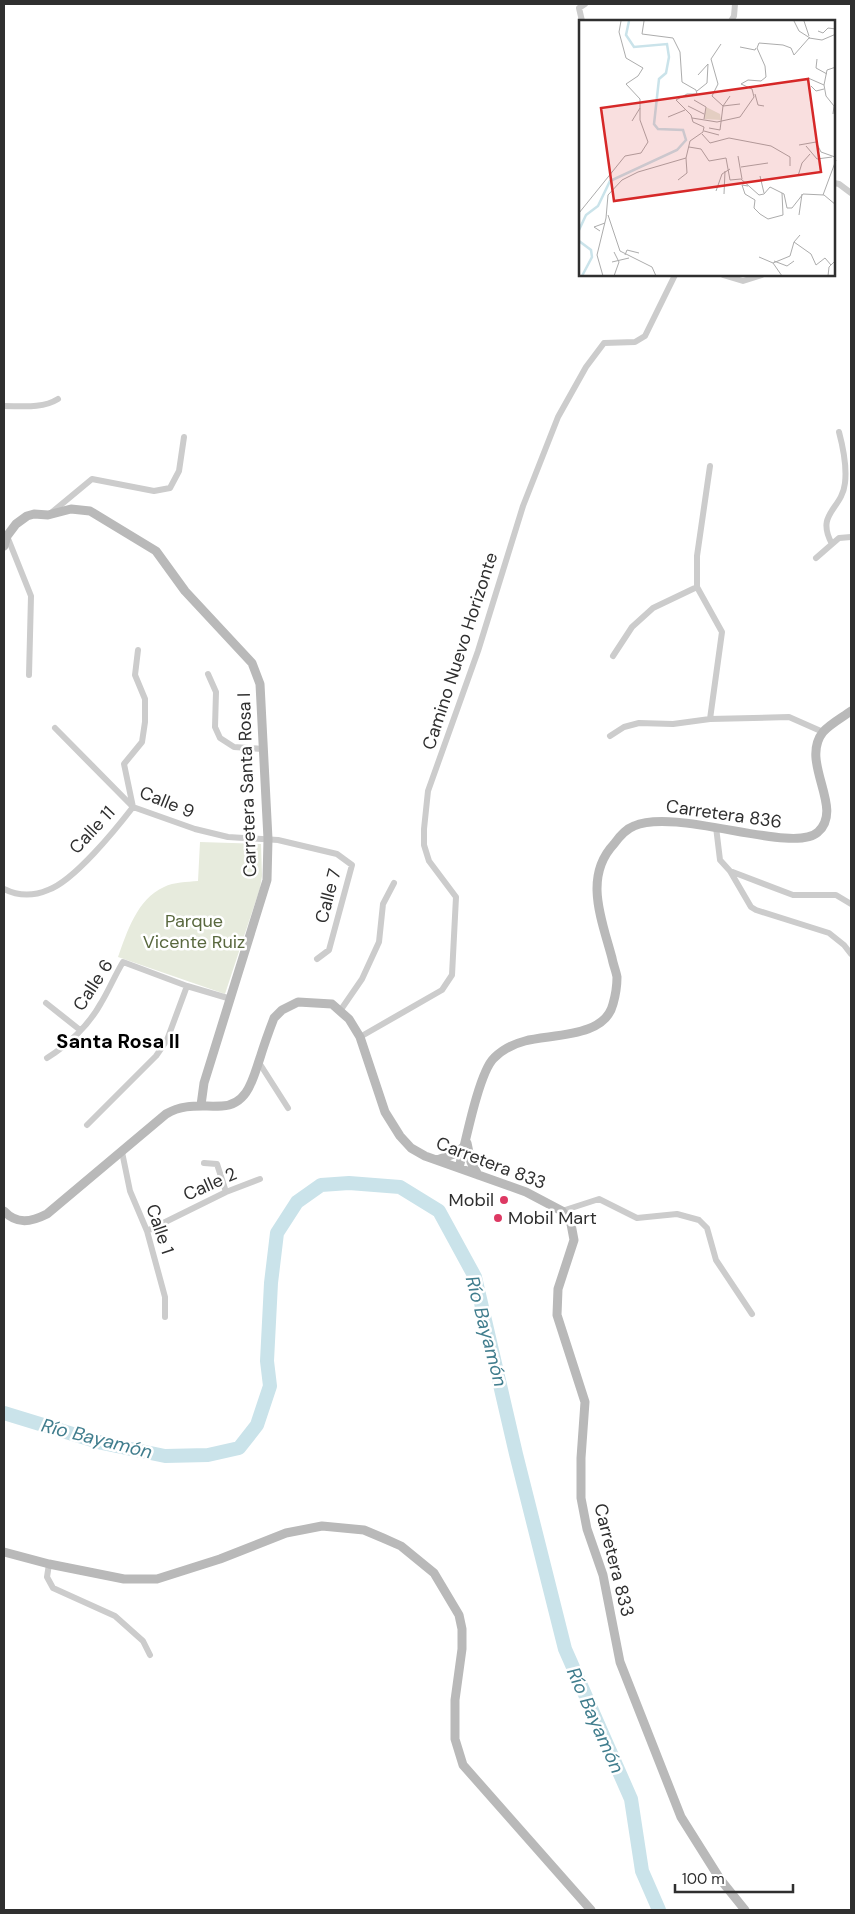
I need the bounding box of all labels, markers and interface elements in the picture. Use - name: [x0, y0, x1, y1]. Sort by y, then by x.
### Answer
- inset map: [579, 20, 835, 276]
- street label: Camino Nuevo Horizonte: [417, 549, 503, 753]
- street label: Carretera Santa Rosa I: [232, 692, 262, 878]
- street label: Calle 9: [136, 780, 198, 824]
- street label: Carretera 836: [665, 794, 783, 834]
- street label: Calle 11: [64, 801, 120, 859]
- street label: Calle 7: [309, 866, 347, 926]
- park label: Parque Vicente Ruiz: [143, 909, 245, 954]
- street label: Calle 6: [67, 955, 119, 1015]
- district label: Santa Rosa II: [56, 1028, 180, 1054]
- street label: Carretera 833: [433, 1131, 549, 1195]
- street label: Calle 2: [179, 1162, 241, 1206]
- place label: Mobil: [449, 1188, 494, 1212]
- marker: Mobil: [498, 1194, 510, 1206]
- street label: Calle 1: [140, 1201, 180, 1257]
- place label: Mobil Mart: [508, 1206, 597, 1230]
- marker: Mobil Mart: [492, 1212, 504, 1224]
- water label: Río Bayamón: [460, 1273, 513, 1389]
- water label: Río Bayamón: [39, 1413, 155, 1464]
- street label: Carretera 833: [588, 1501, 640, 1619]
- water label: Río Bayamón: [561, 1663, 630, 1777]
- scale bar: [675, 1862, 792, 1894]
- text: 100 m: [682, 1869, 725, 1889]

